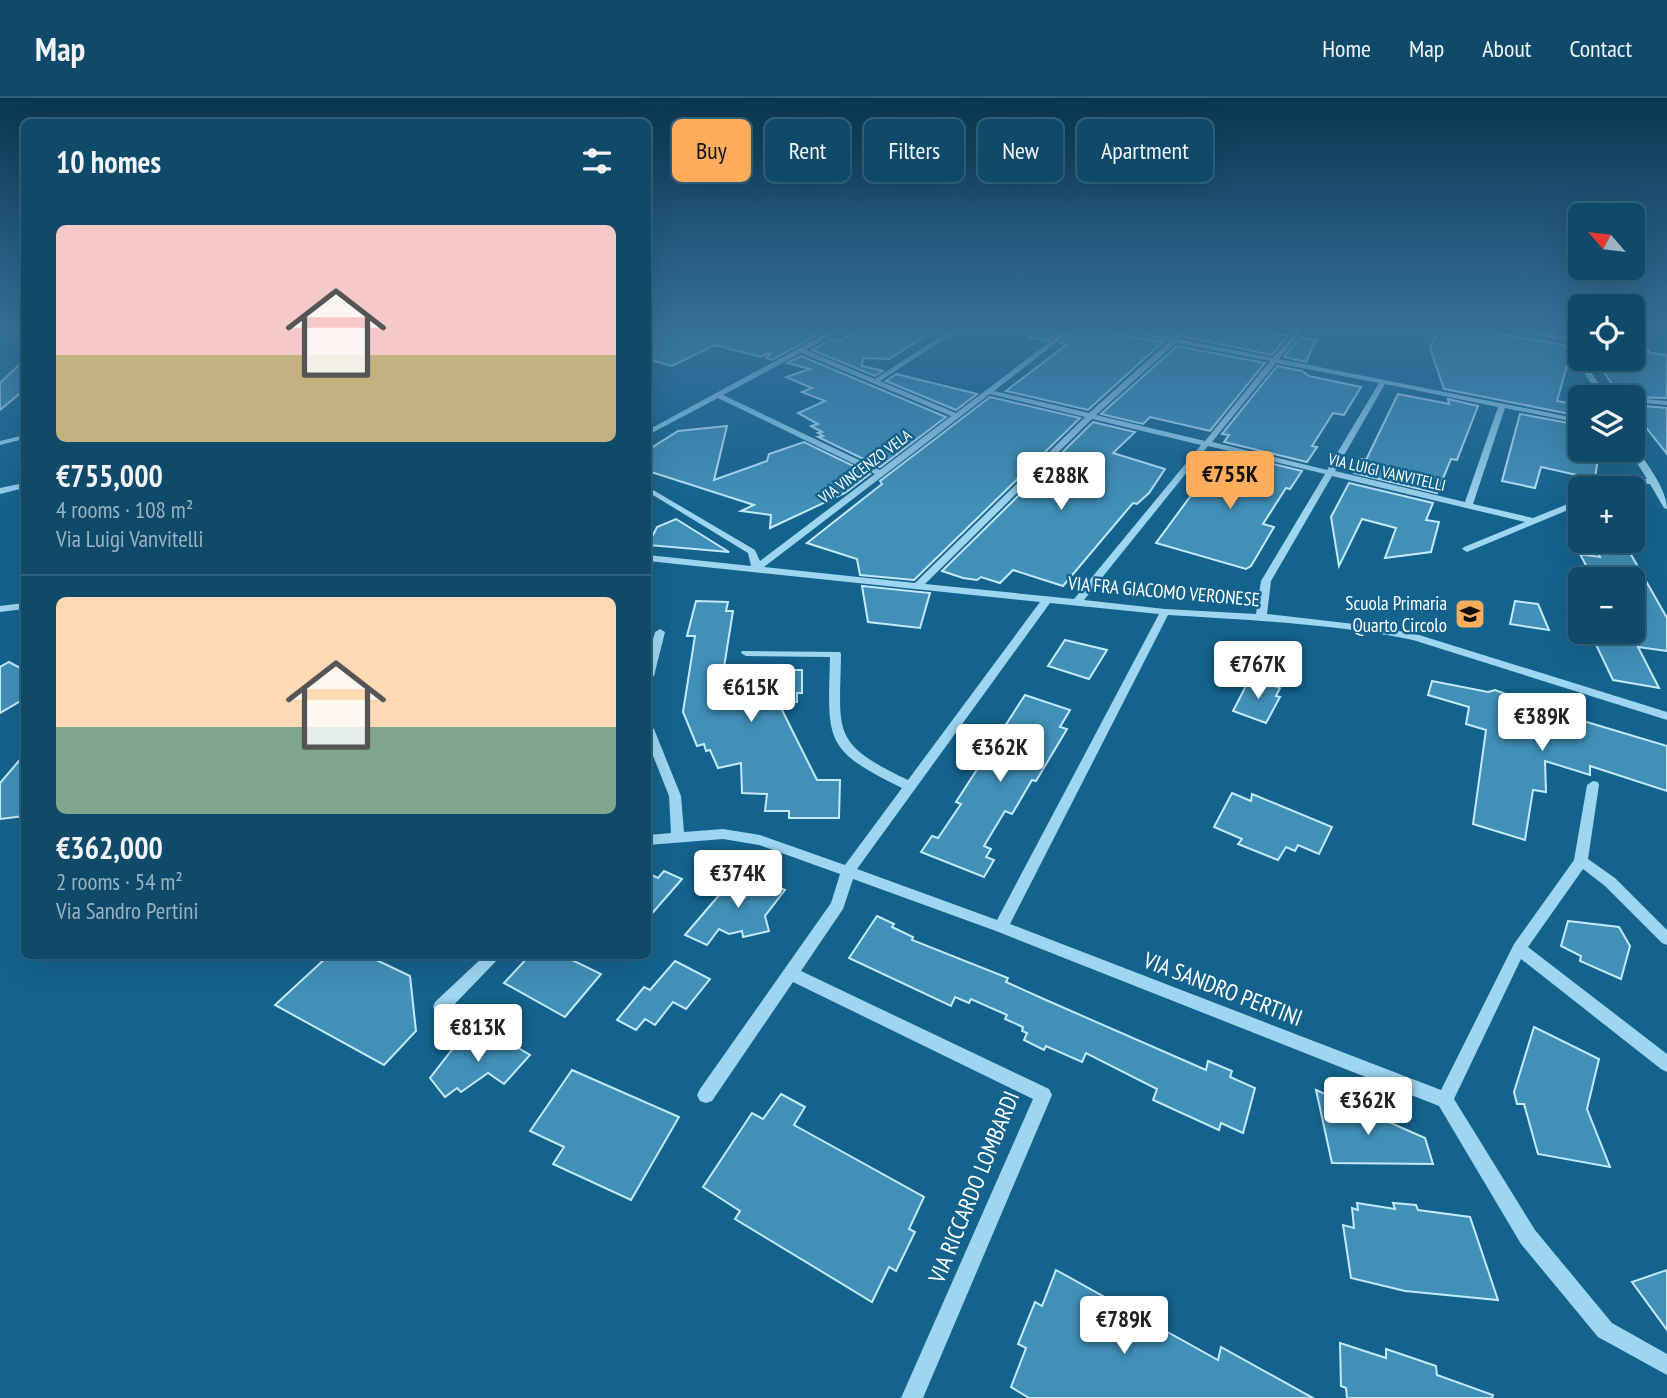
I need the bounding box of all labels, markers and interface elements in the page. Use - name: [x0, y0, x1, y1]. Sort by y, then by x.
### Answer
- text: Map: [35, 27, 85, 70]
- text: Home: [1322, 33, 1371, 64]
- text: Map: [1409, 33, 1444, 64]
- text: About: [1482, 33, 1531, 64]
- text: Contact: [1569, 33, 1632, 64]
- chip: Buy: [672, 119, 751, 182]
- chip: Rent: [765, 119, 850, 182]
- chip: Filters: [864, 119, 964, 182]
- chip: New: [978, 119, 1063, 182]
- chip: Apartment: [1077, 119, 1213, 182]
- text: 10 homes: [56, 142, 161, 181]
- icon: filters: [578, 142, 616, 180]
- north arrow: [1568, 203, 1645, 280]
- map controls: [1568, 203, 1645, 644]
- icon: home: [273, 270, 399, 396]
- button: locate: [1568, 294, 1645, 371]
- button: layers: [1568, 385, 1645, 462]
- street label: VIA VINCENZO VELA: [814, 424, 916, 508]
- street label: VIA LUIGI VANVITELLI: [1325, 449, 1448, 495]
- pin: €288K: [1012, 452, 1110, 512]
- pin: €755K: [1181, 452, 1279, 511]
- text: €755,000: [56, 456, 163, 495]
- text: €755K: [1202, 459, 1258, 488]
- text: €288K: [1033, 460, 1089, 489]
- button: +: [1568, 476, 1645, 553]
- text: 4 rooms · 108 m²: [56, 495, 193, 524]
- text: Via Luigi Vanvitelli: [56, 524, 203, 553]
- button: −: [1568, 567, 1645, 644]
- street label: VIA FRA GIACOMO VERONESE: [1066, 571, 1261, 611]
- place label: Scuola Primaria Quarto Circolo: [1345, 591, 1447, 637]
- school or university icon: Scuola Primaria Quarto Circolo: [1453, 597, 1487, 631]
- icon: home: [273, 642, 399, 768]
- pin: €767K: [1209, 642, 1307, 701]
- text: €767K: [1230, 649, 1286, 678]
- pin: €615K: [702, 664, 800, 724]
- text: €615K: [723, 672, 779, 701]
- pin: €389K: [1493, 694, 1591, 753]
- text: €389K: [1514, 701, 1570, 730]
- pin: €362K: [951, 724, 1049, 784]
- text: €362K: [972, 732, 1028, 761]
- text: €362,000: [56, 828, 163, 867]
- pin: €374K: [689, 850, 787, 910]
- text: €374K: [710, 858, 766, 887]
- text: 2 rooms · 54 m²: [56, 867, 183, 896]
- text: Via Sandro Pertini: [56, 896, 198, 925]
- street label: VIA SANDRO PERTINI: [1139, 945, 1307, 1032]
- pin: €813K: [429, 1004, 527, 1064]
- text: €813K: [450, 1012, 506, 1041]
- pin: €362K: [1319, 1077, 1417, 1137]
- text: €362K: [1340, 1085, 1396, 1114]
- street label: VIA RICCARDO LOMBARDI: [921, 1087, 1025, 1288]
- pin: €789K: [1075, 1296, 1173, 1356]
- text: €789K: [1096, 1304, 1152, 1333]

